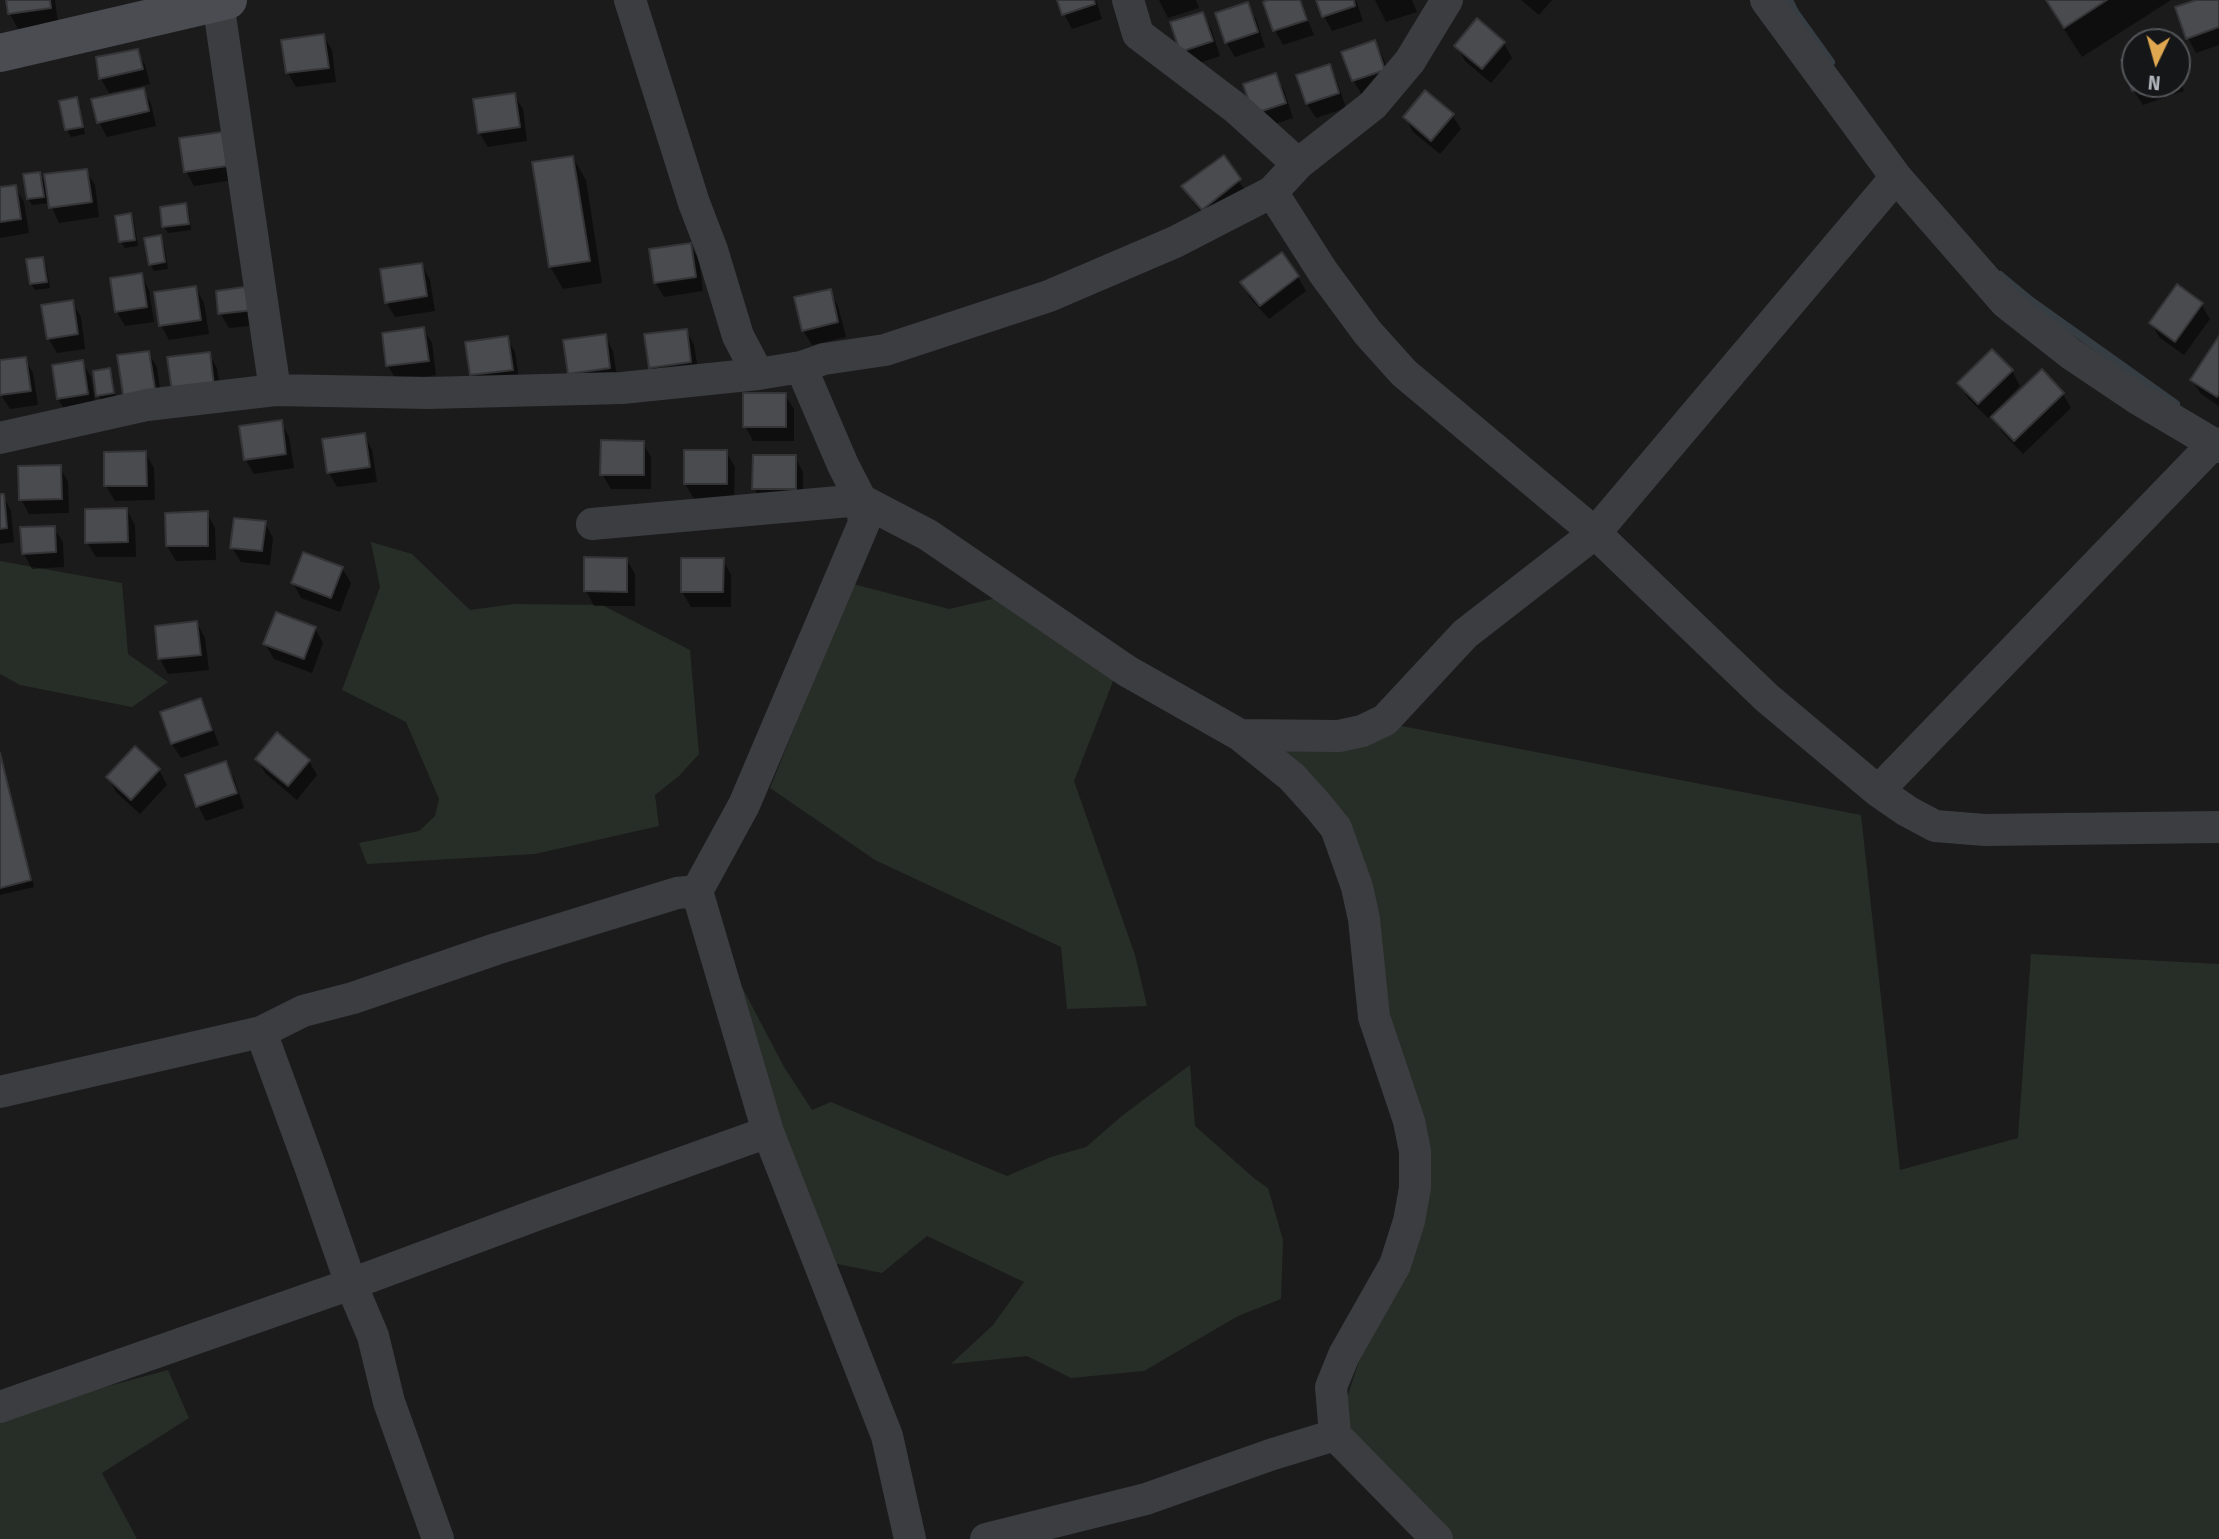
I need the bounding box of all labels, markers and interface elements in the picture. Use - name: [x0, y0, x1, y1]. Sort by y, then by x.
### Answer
- north arrow: [2121, 28, 2191, 98]
- text: N: [2147, 70, 2162, 94]

